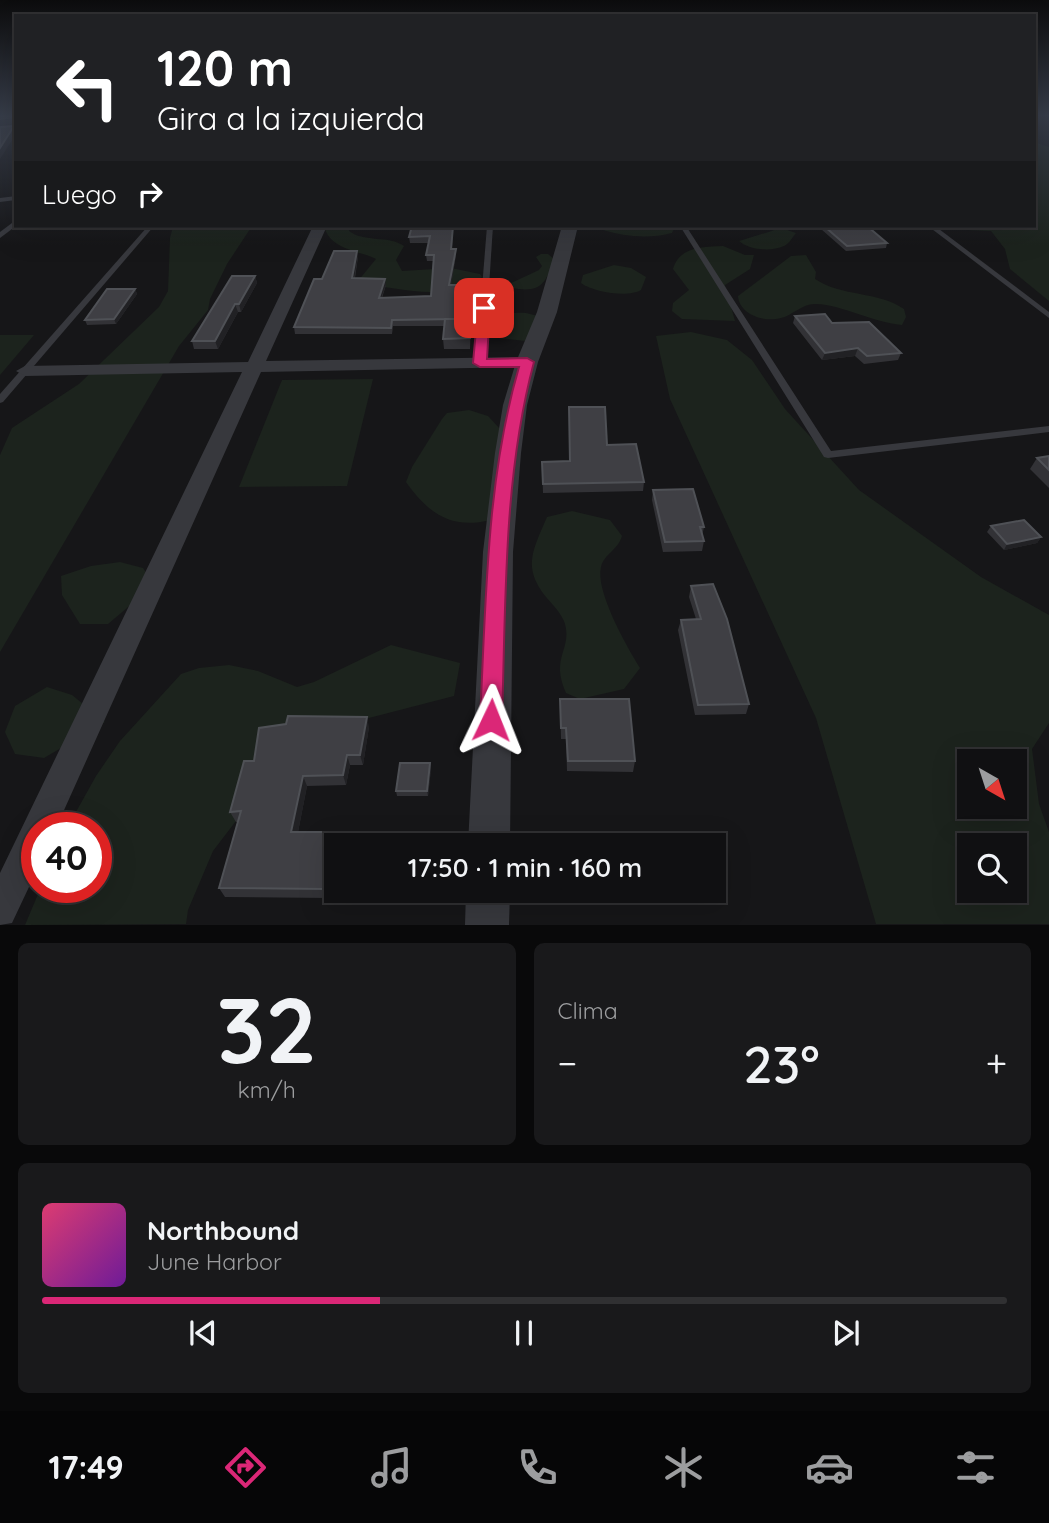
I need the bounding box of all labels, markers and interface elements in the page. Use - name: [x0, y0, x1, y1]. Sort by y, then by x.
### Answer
- text: 120 m: [157, 37, 293, 98]
- icon: left: [42, 42, 133, 133]
- text: Gira a la izquierda: [157, 98, 425, 138]
- icon: right: [131, 175, 169, 213]
- text: Luego: [42, 178, 117, 211]
- pin: [454, 278, 514, 338]
- icon: arrive: [465, 289, 503, 327]
- position arrow: [454, 683, 528, 757]
- north arrow: [957, 749, 1027, 819]
- map controls: [957, 749, 1027, 903]
- speed limit sign: 40: [21, 812, 112, 903]
- button: search: [957, 833, 1027, 903]
- text: 17:50 · 1 min · 160 m: [408, 851, 642, 884]
- text: 32: [216, 972, 317, 1086]
- text: Clima: [558, 996, 618, 1025]
- text: 23°: [743, 1031, 820, 1096]
- text: −: [558, 1039, 577, 1087]
- text: +: [986, 1039, 1007, 1087]
- text: km/h: [238, 1075, 296, 1104]
- text: Northbound: [147, 1214, 299, 1247]
- text: June Harbor: [147, 1247, 282, 1276]
- icon: previous: [184, 1314, 222, 1352]
- icon: pause: [505, 1314, 543, 1352]
- icon: next: [827, 1314, 865, 1352]
- icon: directions: [221, 1443, 270, 1492]
- icon: music: [367, 1443, 416, 1492]
- icon: phone: [513, 1443, 562, 1492]
- icon: climate: [659, 1443, 708, 1492]
- icon: car: [805, 1443, 854, 1492]
- icon: filters: [951, 1443, 1000, 1492]
- text: 17:49: [49, 1447, 124, 1487]

